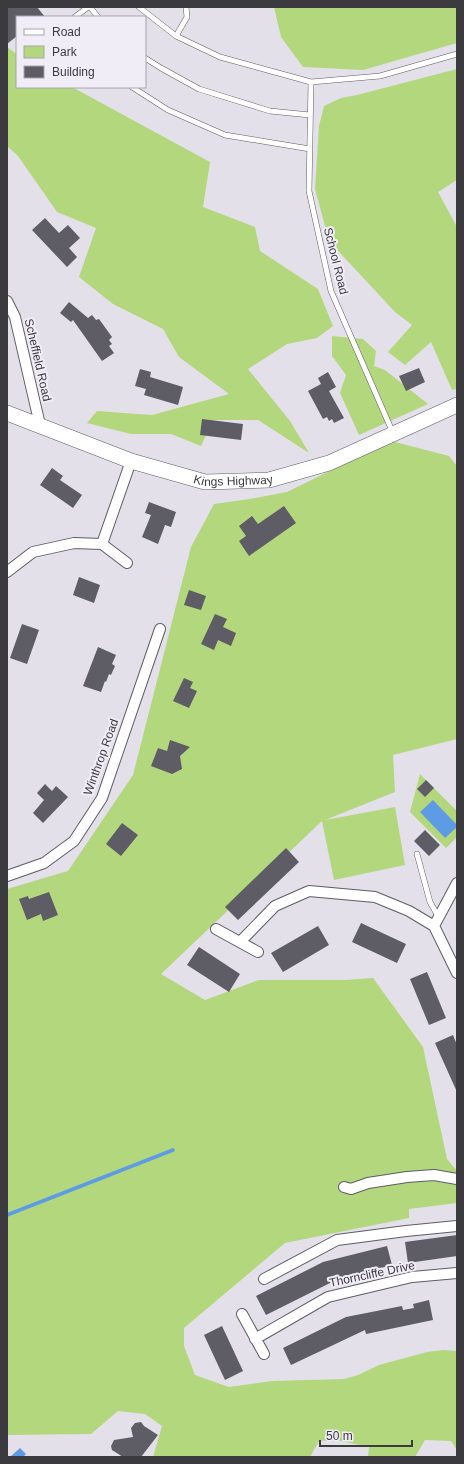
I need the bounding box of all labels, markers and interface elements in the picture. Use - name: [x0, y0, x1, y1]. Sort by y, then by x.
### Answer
- legend: [16, 16, 146, 88]
- text: Road: [52, 25, 81, 39]
- text: Park: [52, 45, 78, 59]
- text: Building: [52, 65, 95, 79]
- street label: School Road: [321, 226, 351, 296]
- street label: Scheffield Road: [22, 317, 54, 403]
- street label: Kings Highway: [192, 472, 275, 489]
- street label: Winthrop Road: [81, 717, 121, 797]
- street label: Thorncliffe Drive: [328, 1258, 416, 1290]
- scale bar: [320, 1422, 412, 1448]
- text: 50 m: [326, 1429, 353, 1443]

